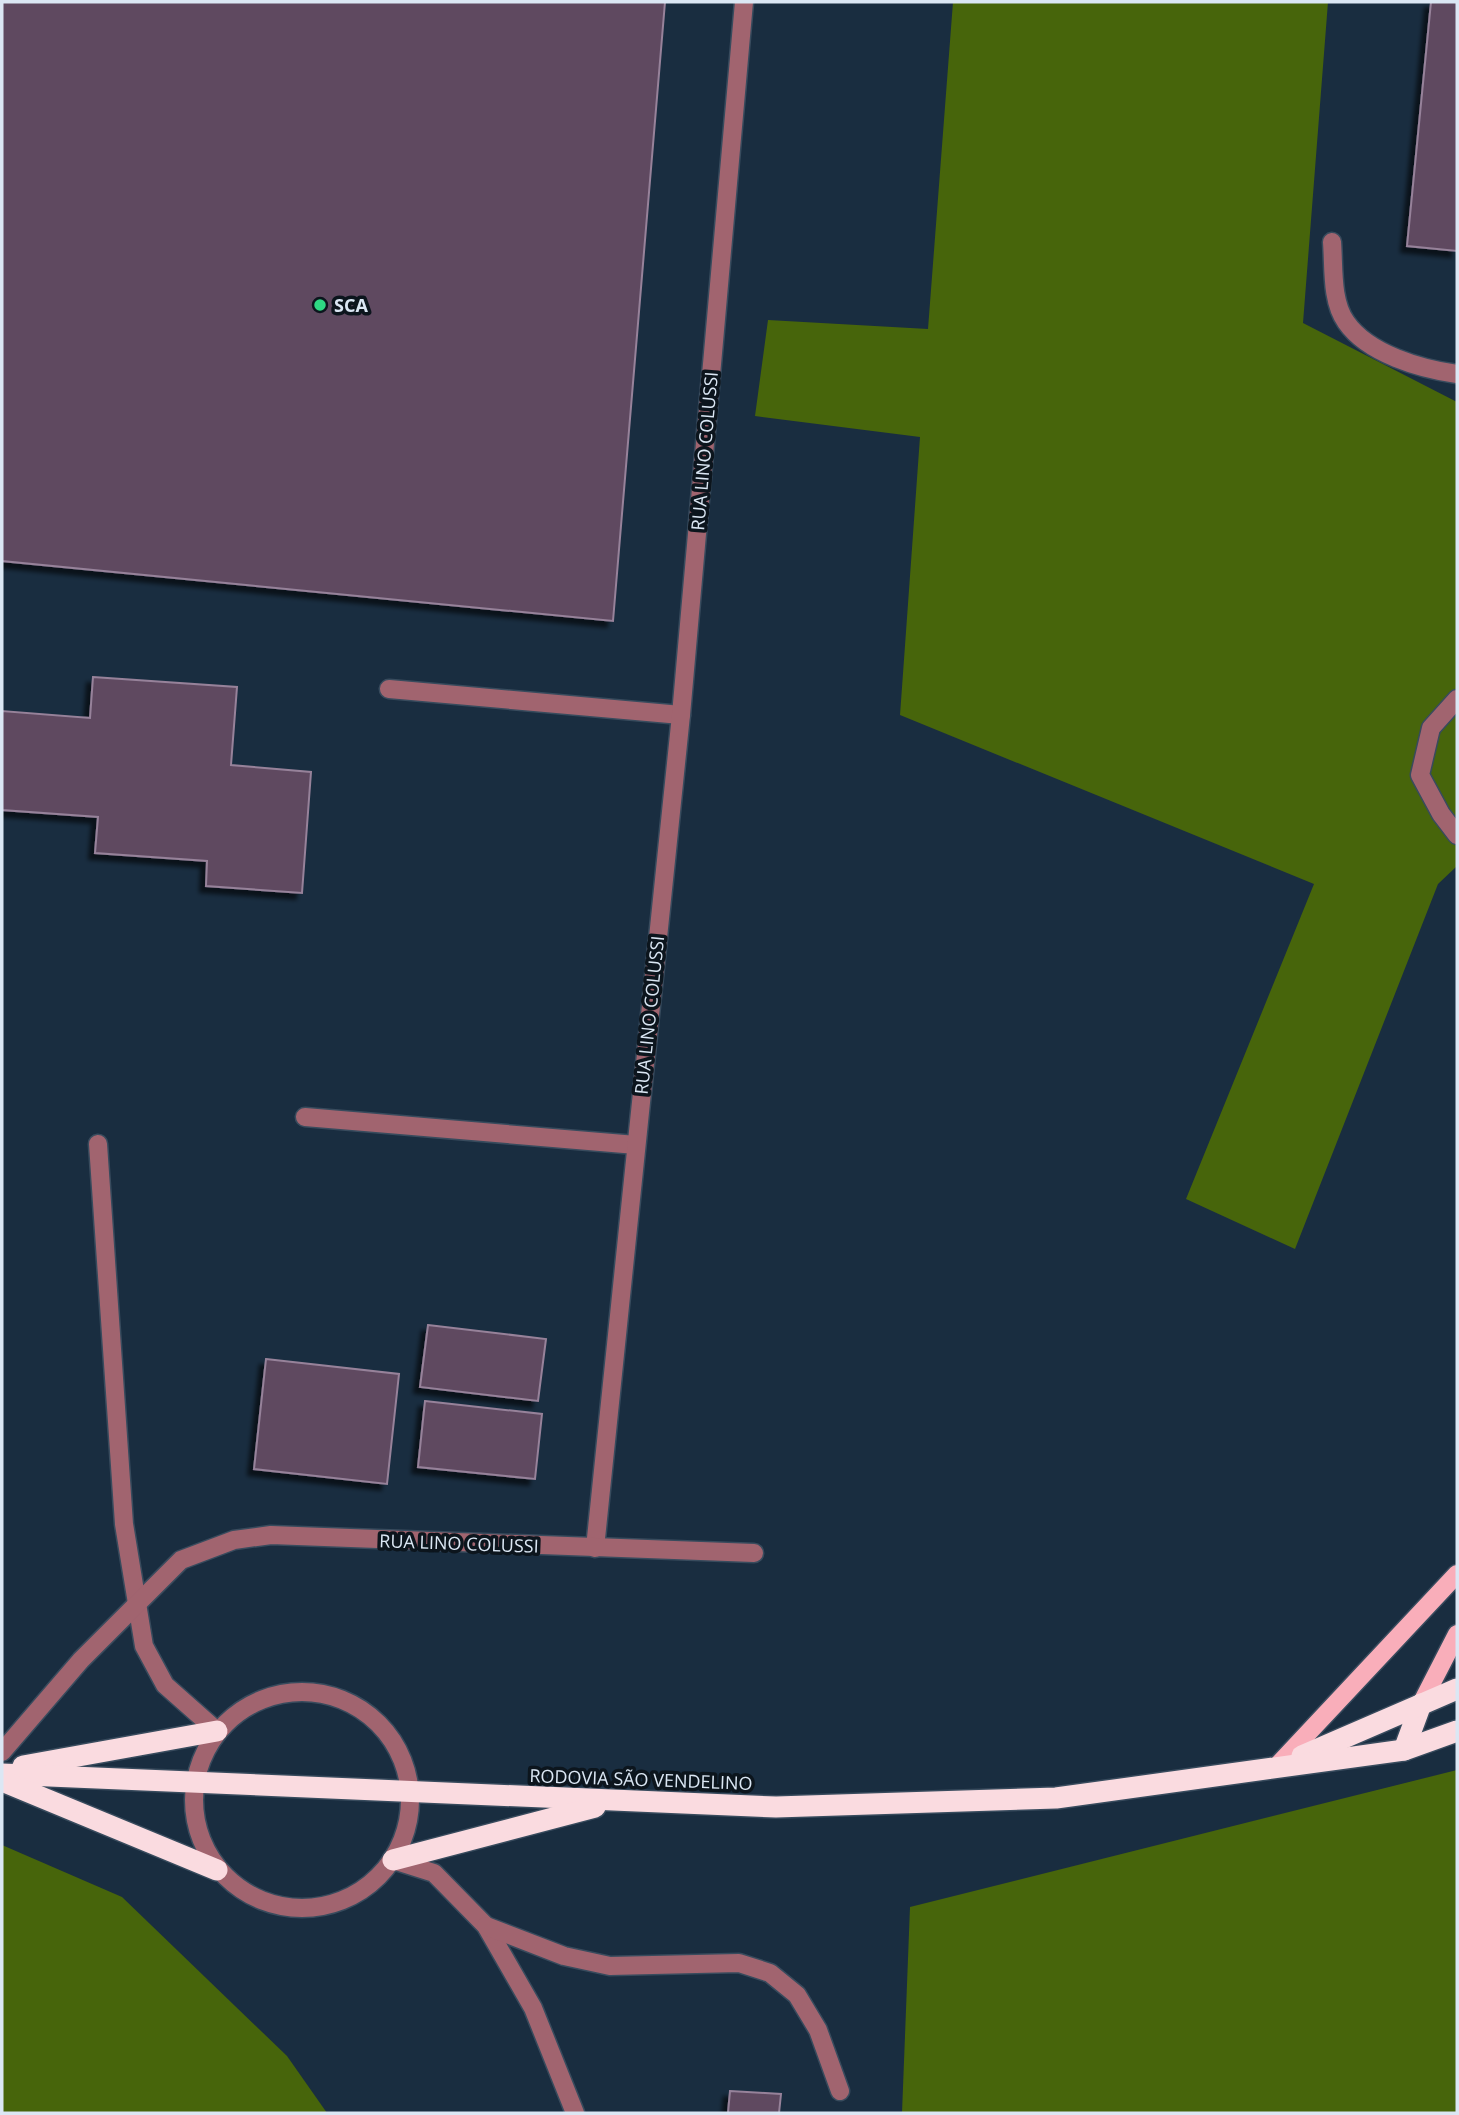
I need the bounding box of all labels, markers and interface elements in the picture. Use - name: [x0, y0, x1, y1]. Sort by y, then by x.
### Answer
- place label: SCA: [334, 293, 368, 317]
- marker: SCA: [312, 297, 328, 313]
- street label: RUA LINO COLUSSI: [685, 370, 723, 532]
- street label: RUA LINO COLUSSI: [629, 934, 669, 1096]
- street label: RUA LINO COLUSSI: [379, 1528, 539, 1558]
- street label: RODOVIA SÃO VENDELINO: [529, 1763, 753, 1795]

